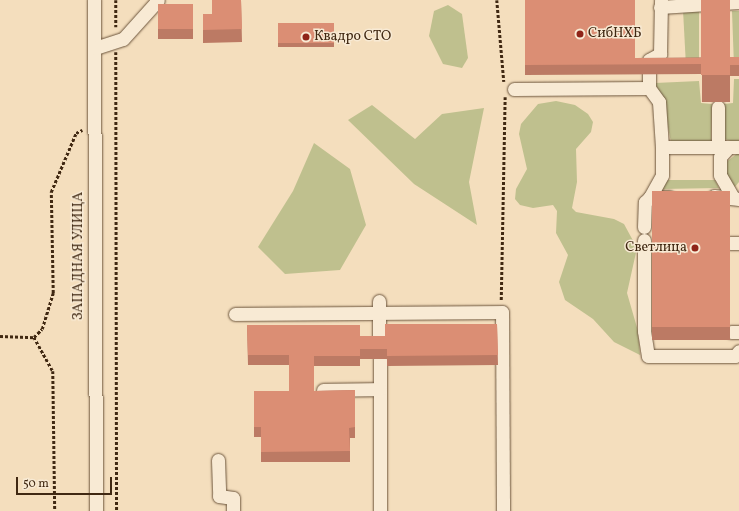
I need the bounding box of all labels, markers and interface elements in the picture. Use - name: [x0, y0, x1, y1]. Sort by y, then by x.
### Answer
- place label: СибНХБ: [588, 26, 642, 42]
- place label: Квадро СТО: [314, 29, 391, 45]
- marker: СибНХБ: [575, 29, 585, 39]
- marker: Квадро СТО: [301, 32, 311, 42]
- street label: ЗАПАДНАЯ УЛИЦА: [71, 192, 87, 320]
- place label: Светлица: [625, 240, 687, 256]
- marker: Светлица: [690, 243, 700, 253]
- scale bar: [18, 469, 114, 495]
- text: 50 m: [23, 476, 49, 492]

